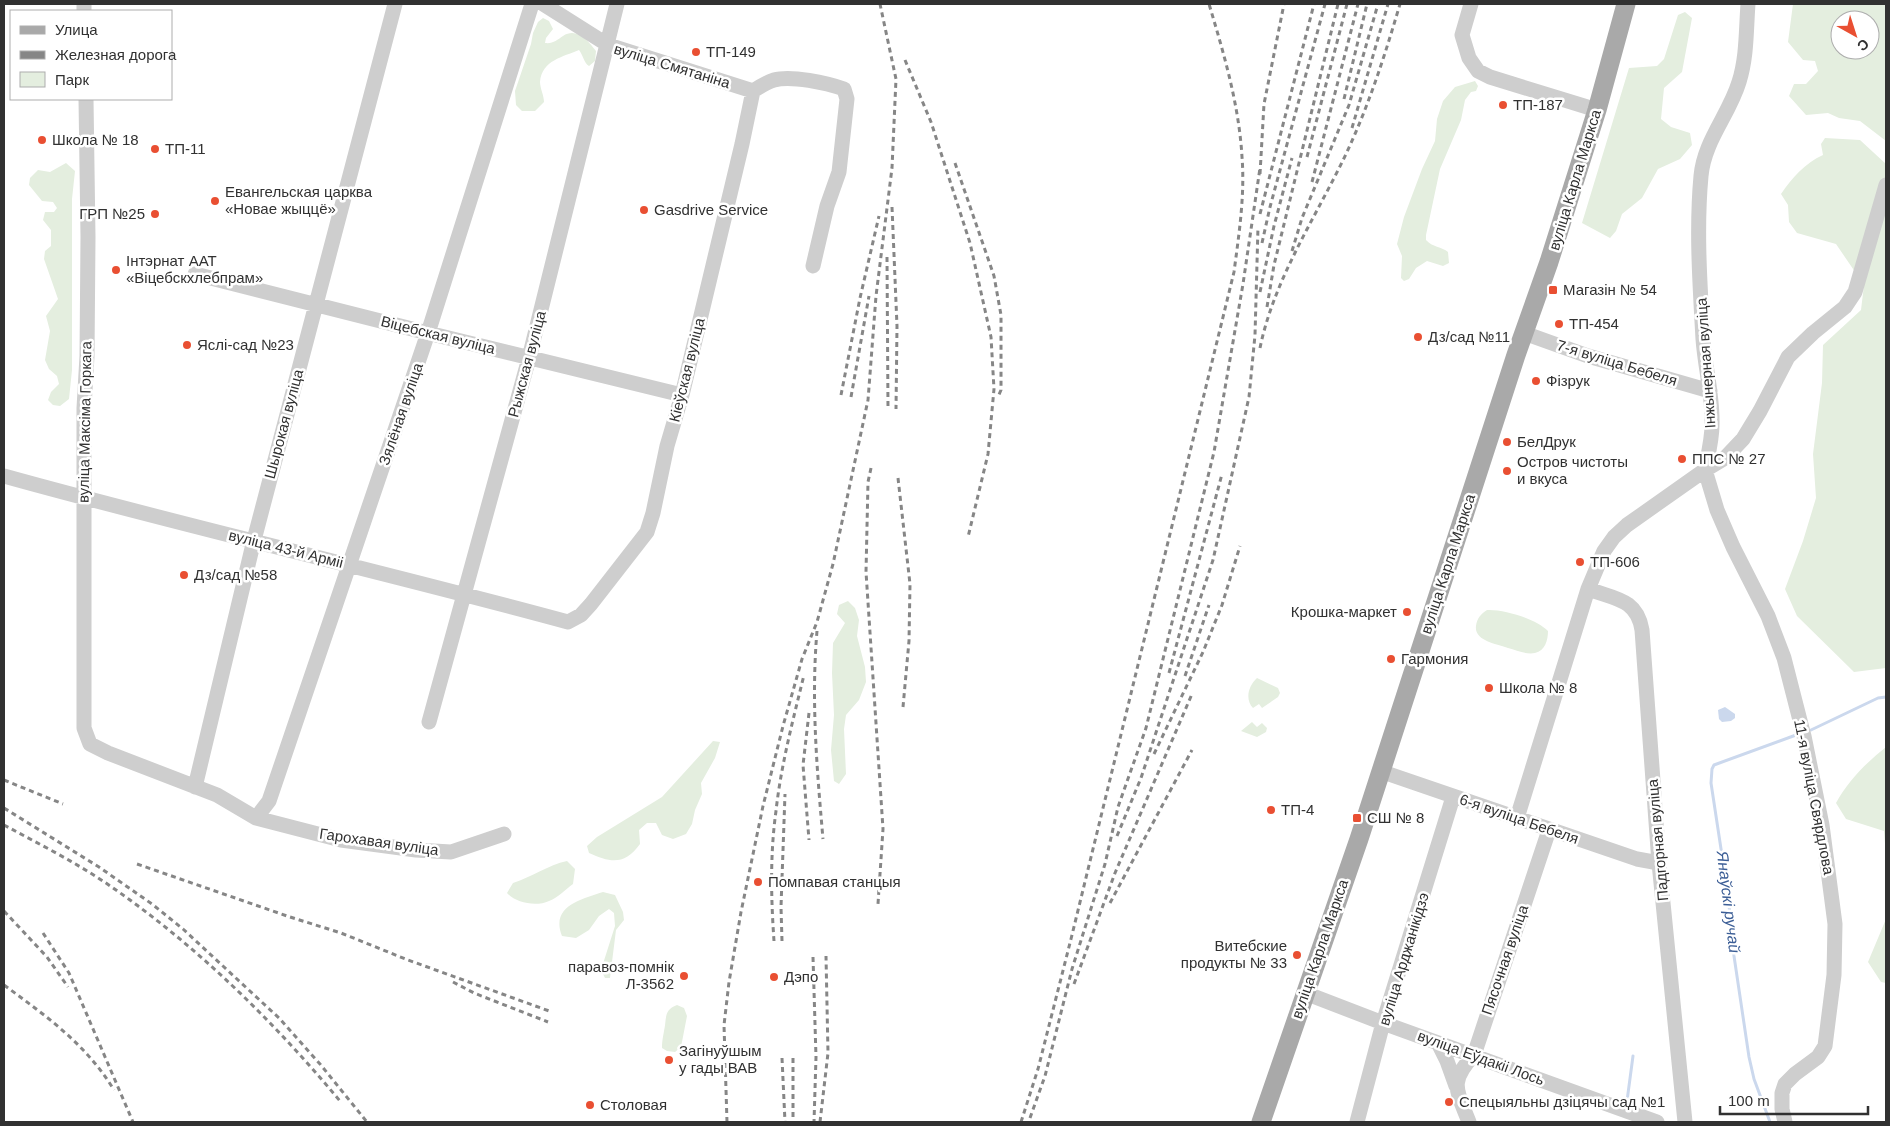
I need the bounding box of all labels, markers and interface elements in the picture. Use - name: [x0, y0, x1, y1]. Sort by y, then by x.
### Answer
- legend: [10, 10, 172, 100]
- north arrow: [1830, 10, 1880, 60]
- text: Улица: [55, 21, 98, 38]
- text: С: [1854, 36, 1872, 55]
- street label: вуліца Смятаніна: [612, 40, 733, 91]
- place label: ТП-149: [706, 43, 756, 60]
- text: Железная дорога: [55, 46, 177, 63]
- marker: ТП-149: [690, 46, 702, 58]
- text: Парк: [55, 71, 89, 88]
- place label: ТП-187: [1513, 96, 1563, 113]
- marker: ТП-187: [1497, 99, 1509, 111]
- street label: вуліца Карла Маркса: [1545, 107, 1604, 252]
- place label: Школа № 18: [52, 131, 139, 148]
- marker: Школа № 18: [36, 134, 48, 146]
- place label: ТП-11: [165, 140, 206, 157]
- marker: ТП-11: [149, 143, 161, 155]
- place label: Евангельская царква «Новае жыццё»: [225, 183, 373, 217]
- marker: Евангельская царква «Новае жыццё»: [209, 195, 221, 207]
- place label: Gasdrive Service: [654, 201, 768, 218]
- marker: Gasdrive Service: [638, 204, 650, 216]
- place label: ГРП №25: [79, 205, 145, 222]
- marker: ГРП №25: [149, 208, 161, 220]
- place label: Інтэрнат ААТ «Віцебскхлебпрам»: [126, 252, 263, 286]
- marker: Інтэрнат ААТ «Віцебскхлебпрам»: [110, 264, 122, 276]
- place label: Магазін № 54: [1563, 281, 1657, 298]
- marker: Магазін № 54: [1547, 284, 1559, 296]
- street label: Інжынерная вуліца: [1692, 296, 1719, 429]
- street label: Рыжская вуліца: [504, 308, 549, 419]
- street label: Віцебская вуліца: [379, 312, 498, 357]
- street label: Кіеўская вуліца: [665, 315, 708, 424]
- place label: ТП-454: [1569, 315, 1619, 332]
- marker: ТП-454: [1553, 318, 1565, 330]
- place label: Дз/сад №11: [1428, 328, 1510, 345]
- marker: Дз/сад №11: [1412, 331, 1424, 343]
- place label: Яслі-сад №23: [197, 336, 294, 353]
- street label: 7-я вуліца Бебеля: [1555, 336, 1679, 389]
- marker: Яслі-сад №23: [181, 339, 193, 351]
- street label: вуліца Максіма Горкага: [75, 340, 94, 503]
- street label: Зялёная вуліца: [375, 360, 426, 467]
- street label: Шырокая вуліца: [261, 367, 306, 480]
- place label: Фізрук: [1546, 372, 1590, 389]
- marker: Фізрук: [1530, 375, 1542, 387]
- place label: БелДрук: [1517, 433, 1576, 450]
- marker: БелДрук: [1501, 436, 1513, 448]
- place label: ППС № 27: [1692, 450, 1766, 467]
- place label: Остров чистоты и вкуса: [1517, 453, 1628, 487]
- marker: ППС № 27: [1676, 453, 1688, 465]
- marker: Остров чистоты и вкуса: [1501, 465, 1513, 477]
- street label: вуліца Карла Маркса: [1417, 491, 1478, 636]
- street label: вуліца 43-й Арміі: [227, 526, 345, 571]
- place label: ТП-606: [1590, 553, 1640, 570]
- marker: ТП-606: [1574, 556, 1586, 568]
- place label: Дз/сад №58: [194, 566, 277, 583]
- marker: Дз/сад №58: [178, 569, 190, 581]
- place label: Крошка-маркет: [1291, 603, 1397, 620]
- marker: Крошка-маркет: [1401, 606, 1413, 618]
- place label: Гармония: [1401, 650, 1468, 667]
- marker: Гармония: [1385, 653, 1397, 665]
- place label: Школа № 8: [1499, 679, 1577, 696]
- marker: Школа № 8: [1483, 682, 1495, 694]
- street label: 11-я вуліца Свярдлова: [1791, 718, 1838, 877]
- street label: Падгорная вуліца: [1644, 778, 1671, 902]
- street label: 6-я вуліца Бебеля: [1457, 790, 1581, 847]
- place label: ТП-4: [1281, 801, 1314, 818]
- marker: ТП-4: [1265, 804, 1277, 816]
- place label: СШ № 8: [1367, 809, 1424, 826]
- marker: СШ № 8: [1351, 812, 1363, 824]
- street label: Гарохавая вуліца: [318, 825, 440, 858]
- water label: Янаўскі ручай: [1714, 849, 1743, 954]
- place label: Помпавая станцыя: [768, 873, 901, 890]
- marker: Помпавая станцыя: [752, 876, 764, 888]
- street label: вуліца Карла Маркса: [1288, 876, 1352, 1021]
- street label: вуліца Арджанікідзэ: [1375, 890, 1432, 1027]
- street label: Пясочная вуліца: [1478, 902, 1532, 1017]
- place label: Витебские продукты № 33: [1181, 937, 1287, 971]
- marker: Витебские продукты № 33: [1291, 949, 1303, 961]
- place label: паравоз-помнік Л-3562: [568, 958, 674, 992]
- place label: Дэпо: [784, 968, 818, 985]
- marker: паравоз-помнік Л-3562: [678, 970, 690, 982]
- marker: Дэпо: [768, 971, 780, 983]
- street label: вуліца Еўдакіі Лось: [1416, 1027, 1547, 1088]
- place label: Загінуўшым у гады ВАВ: [679, 1042, 762, 1076]
- marker: Загінуўшым у гады ВАВ: [663, 1054, 675, 1066]
- scale bar: [1720, 1084, 1868, 1116]
- text: 100 m: [1728, 1092, 1770, 1109]
- place label: Спецыяльны дзіцячы сад №1: [1459, 1093, 1665, 1110]
- place label: Столовая: [600, 1096, 667, 1113]
- marker: Спецыяльны дзіцячы сад №1: [1443, 1096, 1455, 1108]
- marker: Столовая: [584, 1099, 596, 1111]

